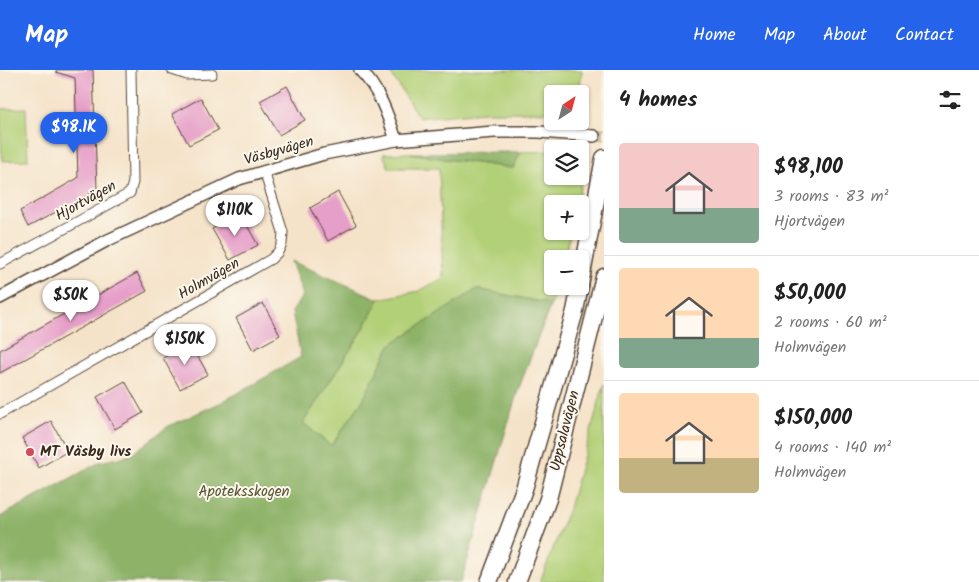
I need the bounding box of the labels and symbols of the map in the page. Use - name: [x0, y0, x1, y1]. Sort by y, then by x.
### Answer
- north arrow: [544, 85, 589, 130]
- pin: $98.1K: [33, 112, 115, 154]
- street label: Väsbyvägen: [241, 130, 317, 172]
- street label: Hjortvägen: [51, 174, 121, 228]
- pin: $110K: [200, 194, 270, 237]
- street label: Holmvägen: [174, 252, 244, 306]
- pin: $50K: [41, 280, 101, 322]
- pin: $150K: [150, 324, 220, 366]
- street label: Uppsalavägen: [543, 388, 587, 474]
- place label: MT Väsby livs: [40, 440, 131, 464]
- marker: MT Väsby livs: [24, 446, 36, 458]
- park label: Apoteksskogen: [198, 480, 290, 504]

